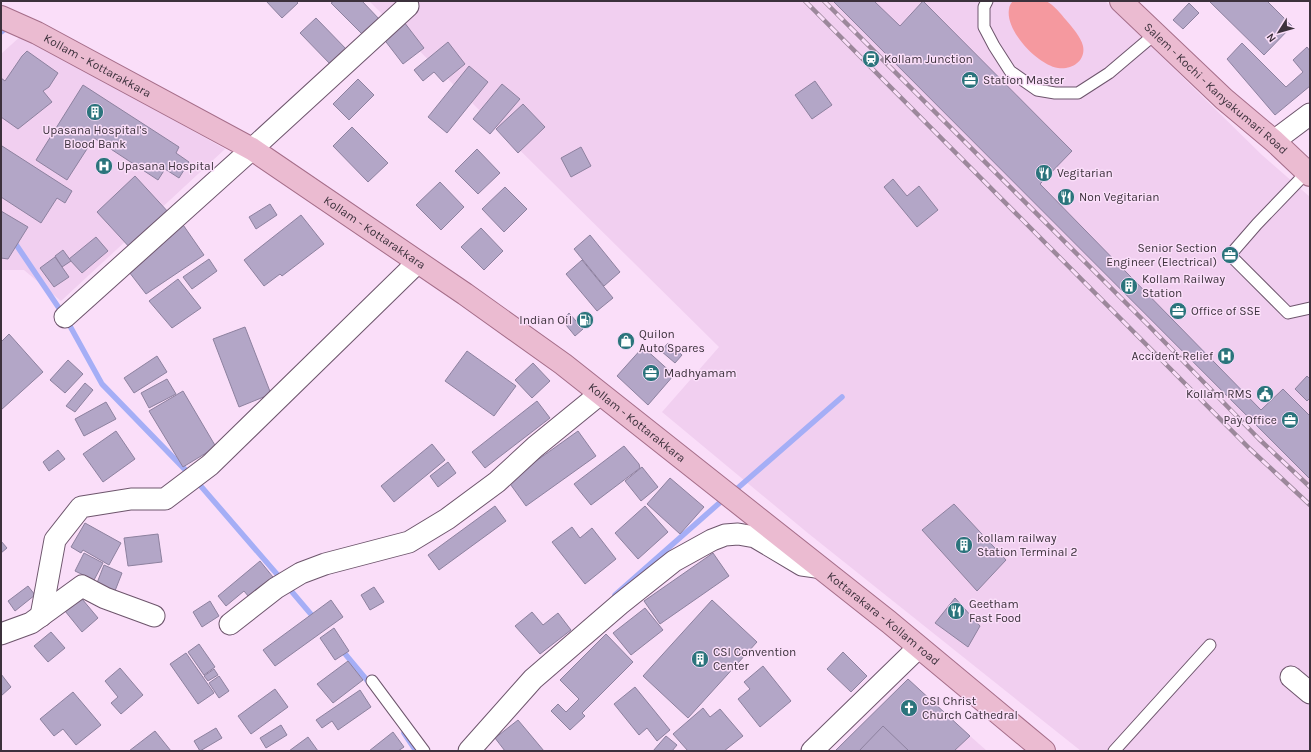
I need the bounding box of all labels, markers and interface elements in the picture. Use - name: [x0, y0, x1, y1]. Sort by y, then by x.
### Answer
- north arrow: [1259, 12, 1299, 52]
- street label: Salem - Kochi - Kanyakumari Road: [1141, 20, 1290, 157]
- street label: Kollam - Kottarakkara: [41, 31, 153, 100]
- text: N: [1264, 31, 1279, 45]
- station icon: Kollam Junction: [861, 49, 881, 69]
- place label: Kollam Junction: [884, 52, 973, 66]
- office icon: Station Master: [960, 70, 980, 90]
- place label: Station Master: [983, 73, 1065, 87]
- building icon: Upasana Hospital's Blood Bank: [85, 102, 105, 122]
- place label: Upasana Hospital's Blood Bank: [43, 123, 147, 151]
- hospital icon: Upasana Hospital: [94, 156, 114, 176]
- place label: Upasana Hospital: [117, 159, 214, 173]
- restaurant icon: Vegitarian: [1034, 163, 1054, 183]
- place label: Vegitarian: [1057, 166, 1113, 180]
- restaurant icon: Non Vegitarian: [1056, 187, 1076, 207]
- place label: Non Vegitarian: [1079, 190, 1160, 204]
- street label: Kollam - Kottarakkara: [321, 193, 428, 272]
- place label: Senior Section Engineer (Electrical): [1106, 241, 1217, 269]
- office icon: Senior Section Engineer (Electrical): [1220, 245, 1240, 265]
- place label: Kollam Railway Station: [1142, 272, 1225, 300]
- building icon: Kollam Railway Station: [1119, 276, 1139, 296]
- office icon: Office of SSE: [1168, 301, 1188, 321]
- place label: Office of SSE: [1191, 304, 1261, 318]
- fuel station icon: Indian Oil: [575, 310, 595, 330]
- place label: Indian Oil: [519, 313, 572, 327]
- place label: Quilon Auto Spares: [639, 327, 705, 355]
- shop icon: Quilon Auto Spares: [616, 331, 636, 351]
- hospital icon: Accident Relief: [1216, 346, 1236, 366]
- place label: Accident Relief: [1132, 349, 1214, 363]
- office icon: Madhyamam: [641, 363, 661, 383]
- place label: Madhyamam: [664, 366, 736, 380]
- street label: Kollam - Kottarakkara: [586, 380, 688, 465]
- public building icon: Kollam RMS: [1255, 384, 1275, 404]
- place label: Kollam RMS: [1186, 387, 1252, 401]
- office icon: Pay Office: [1280, 410, 1300, 430]
- place label: Pay Office: [1223, 413, 1277, 427]
- place label: kollam railway Station Terminal 2: [977, 531, 1078, 559]
- building icon: kollam railway Station Terminal 2: [954, 535, 974, 555]
- street label: Kottarakara - Kollam road: [824, 569, 943, 668]
- place label: Geetham Fast Food: [969, 597, 1021, 625]
- restaurant icon: Geetham Fast Food: [946, 601, 966, 621]
- place label: CSI Convention Center: [713, 645, 796, 673]
- building icon: CSI Convention Center: [690, 649, 710, 669]
- place label: CSI Christ Church Cathedral: [922, 694, 1018, 722]
- church icon: CSI Christ Church Cathedral: [899, 698, 919, 718]

